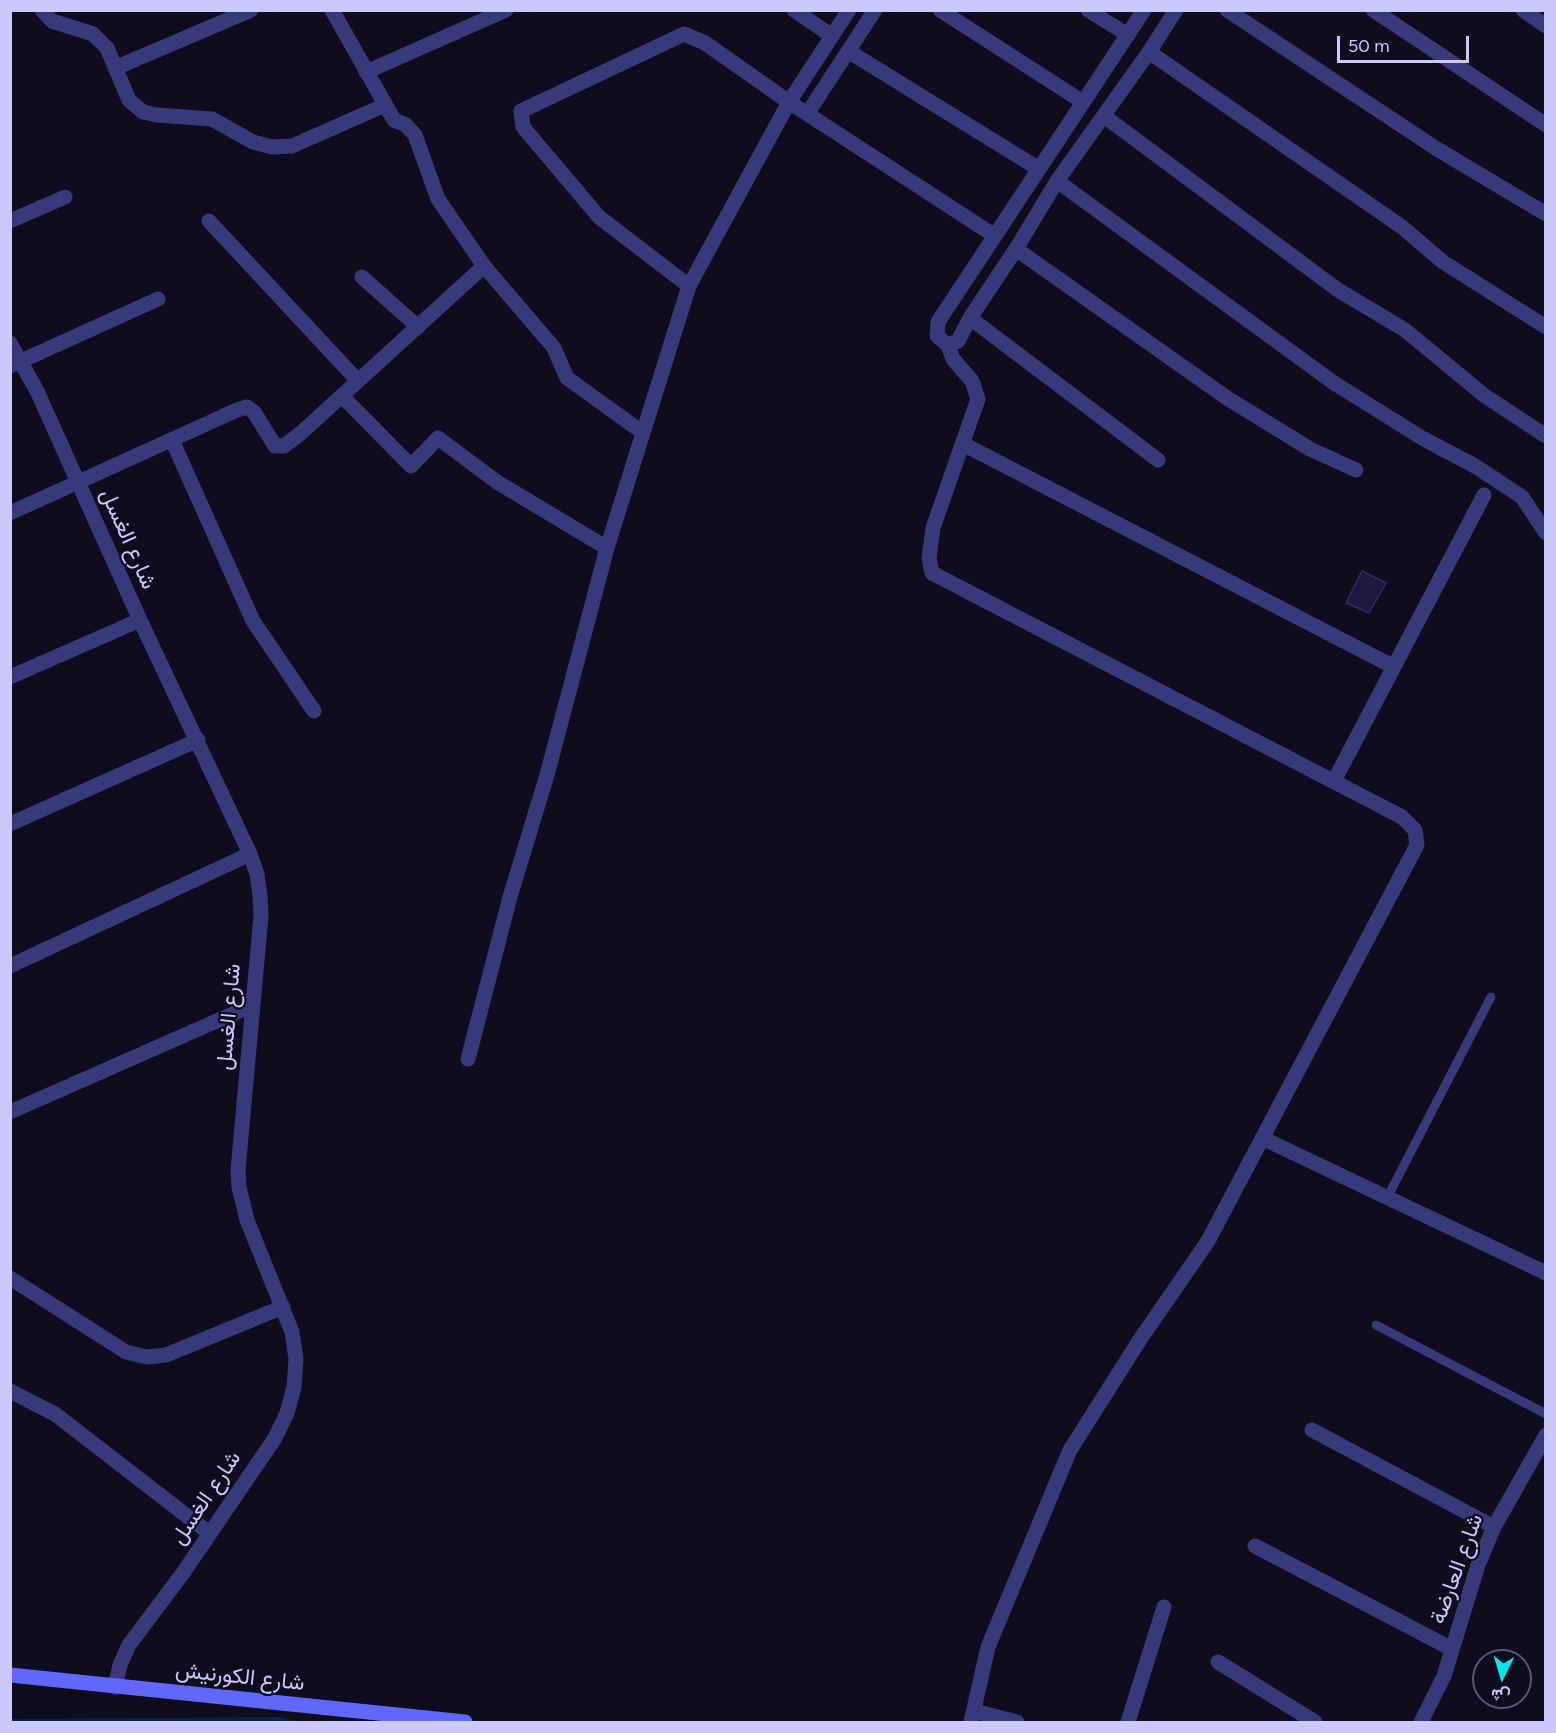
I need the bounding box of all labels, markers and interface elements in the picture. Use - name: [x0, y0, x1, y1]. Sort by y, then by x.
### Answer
- scale bar: [1340, 24, 1472, 62]
- text: 50 m: [1348, 35, 1390, 57]
- street label: شارع الغسل: [94, 485, 162, 593]
- street label: شارع الغسل: [211, 963, 247, 1071]
- street label: شارع الغسل: [165, 1446, 247, 1550]
- street label: شارع العارضة: [1425, 1510, 1489, 1628]
- north arrow: [1472, 1649, 1532, 1709]
- street label: شارع الكورنيش: [174, 1657, 306, 1697]
- text: ش: [1490, 1685, 1511, 1706]

